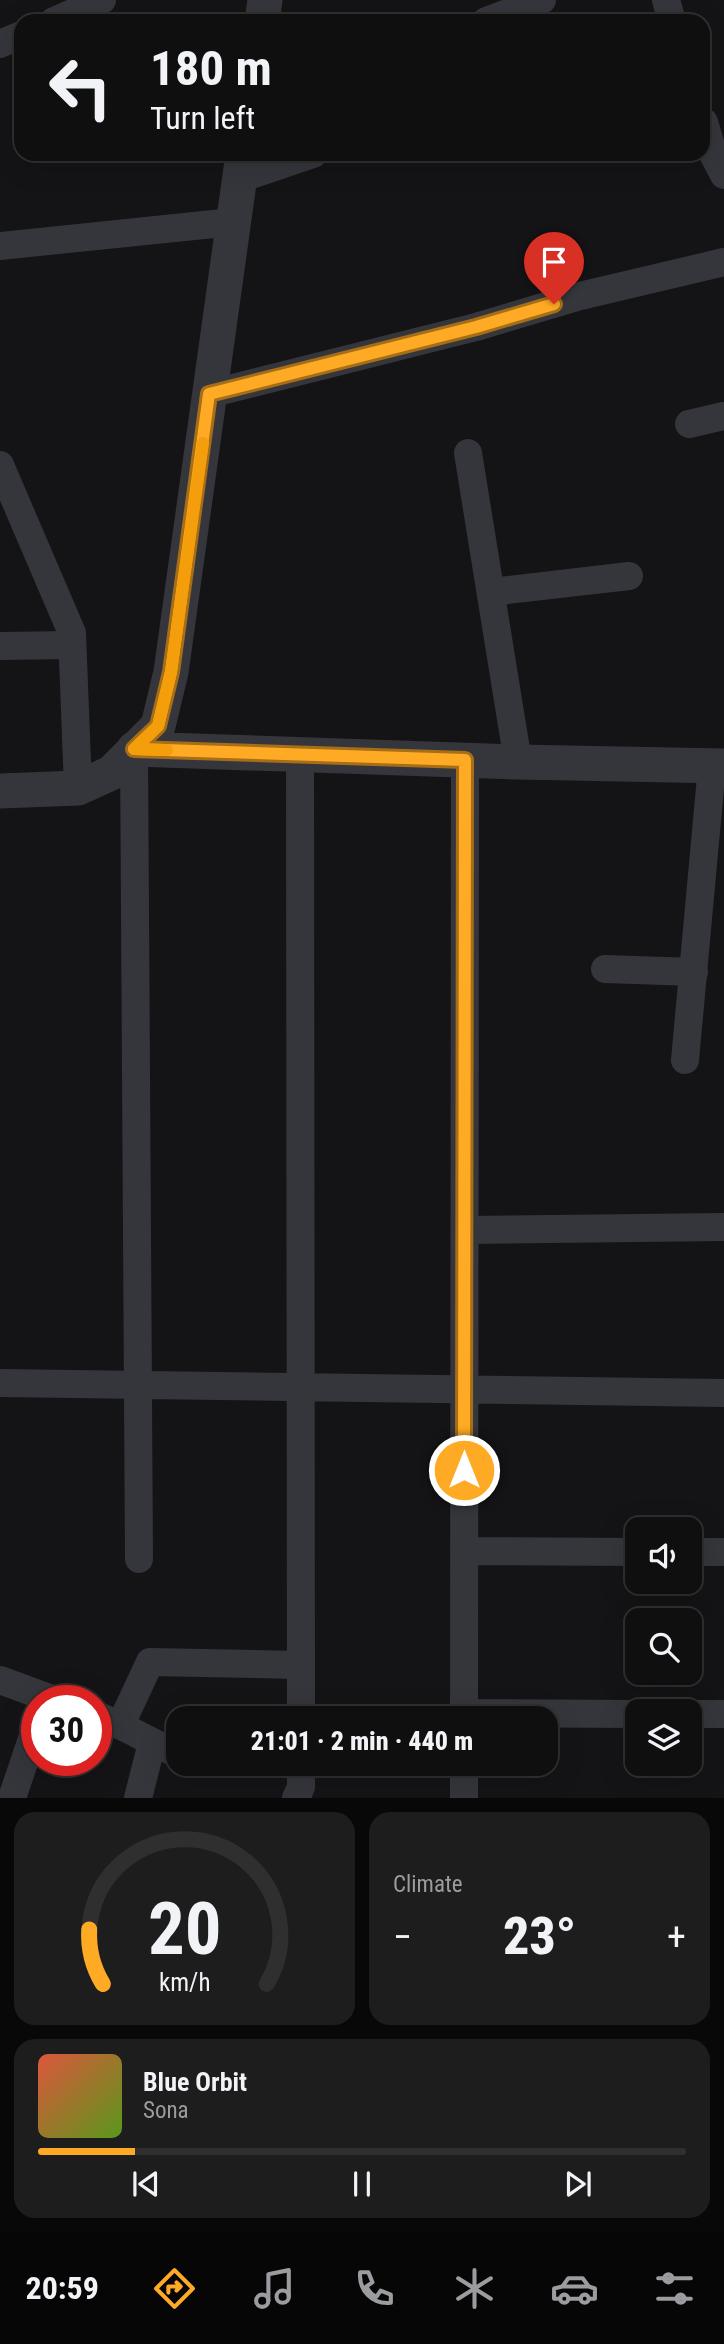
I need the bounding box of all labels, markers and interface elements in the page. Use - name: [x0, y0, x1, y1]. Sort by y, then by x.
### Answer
- text: 180 m: [150, 40, 272, 97]
- icon: left: [35, 42, 126, 133]
- text: Turn left: [150, 99, 255, 137]
- pin: [524, 232, 584, 304]
- icon: arrive: [535, 243, 573, 281]
- position arrow: [427, 1433, 501, 1507]
- map controls: [625, 1517, 702, 1776]
- button: sound: [625, 1517, 702, 1594]
- button: search: [625, 1608, 702, 1685]
- speed limit sign: 30: [21, 1685, 112, 1776]
- button: layers: [625, 1699, 702, 1776]
- text: 21:01 · 2 min · 440 m: [251, 1726, 473, 1756]
- text: Climate: [393, 1871, 463, 1898]
- text: 20: [148, 1887, 221, 1973]
- text: 23°: [503, 1906, 576, 1967]
- text: −: [393, 1915, 412, 1959]
- text: +: [667, 1915, 686, 1959]
- text: km/h: [159, 1968, 210, 1997]
- text: Blue Orbit: [143, 2067, 247, 2097]
- text: Sona: [143, 2097, 189, 2124]
- icon: previous: [127, 2165, 165, 2203]
- icon: pause: [343, 2165, 381, 2203]
- icon: next: [559, 2165, 597, 2203]
- icon: directions: [150, 2264, 199, 2313]
- icon: music: [250, 2264, 299, 2313]
- icon: phone: [350, 2264, 399, 2313]
- icon: climate: [450, 2264, 499, 2313]
- icon: car: [550, 2264, 599, 2313]
- icon: filters: [650, 2264, 699, 2313]
- text: 20:59: [25, 2269, 99, 2307]

